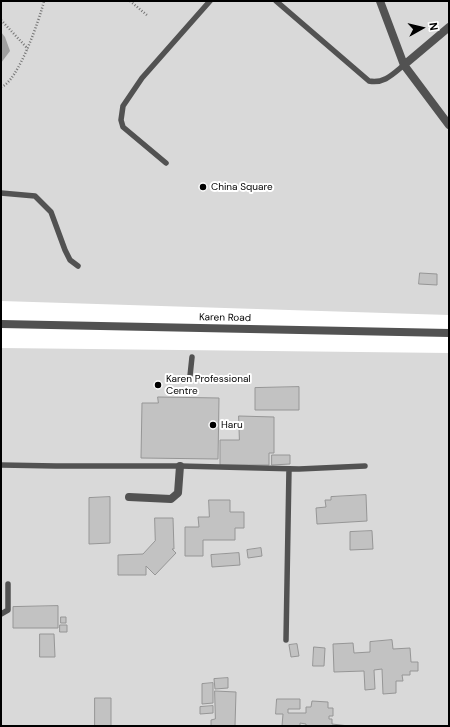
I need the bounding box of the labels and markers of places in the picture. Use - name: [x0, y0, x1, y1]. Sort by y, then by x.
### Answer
- place label: China Square: [211, 181, 273, 193]
- marker: China Square: [198, 182, 208, 192]
- place label: Karen Professional Centre: [166, 373, 251, 396]
- marker: Karen Professional Centre: [153, 380, 163, 390]
- place label: Haru: [221, 419, 243, 431]
- marker: Haru: [208, 420, 218, 430]

